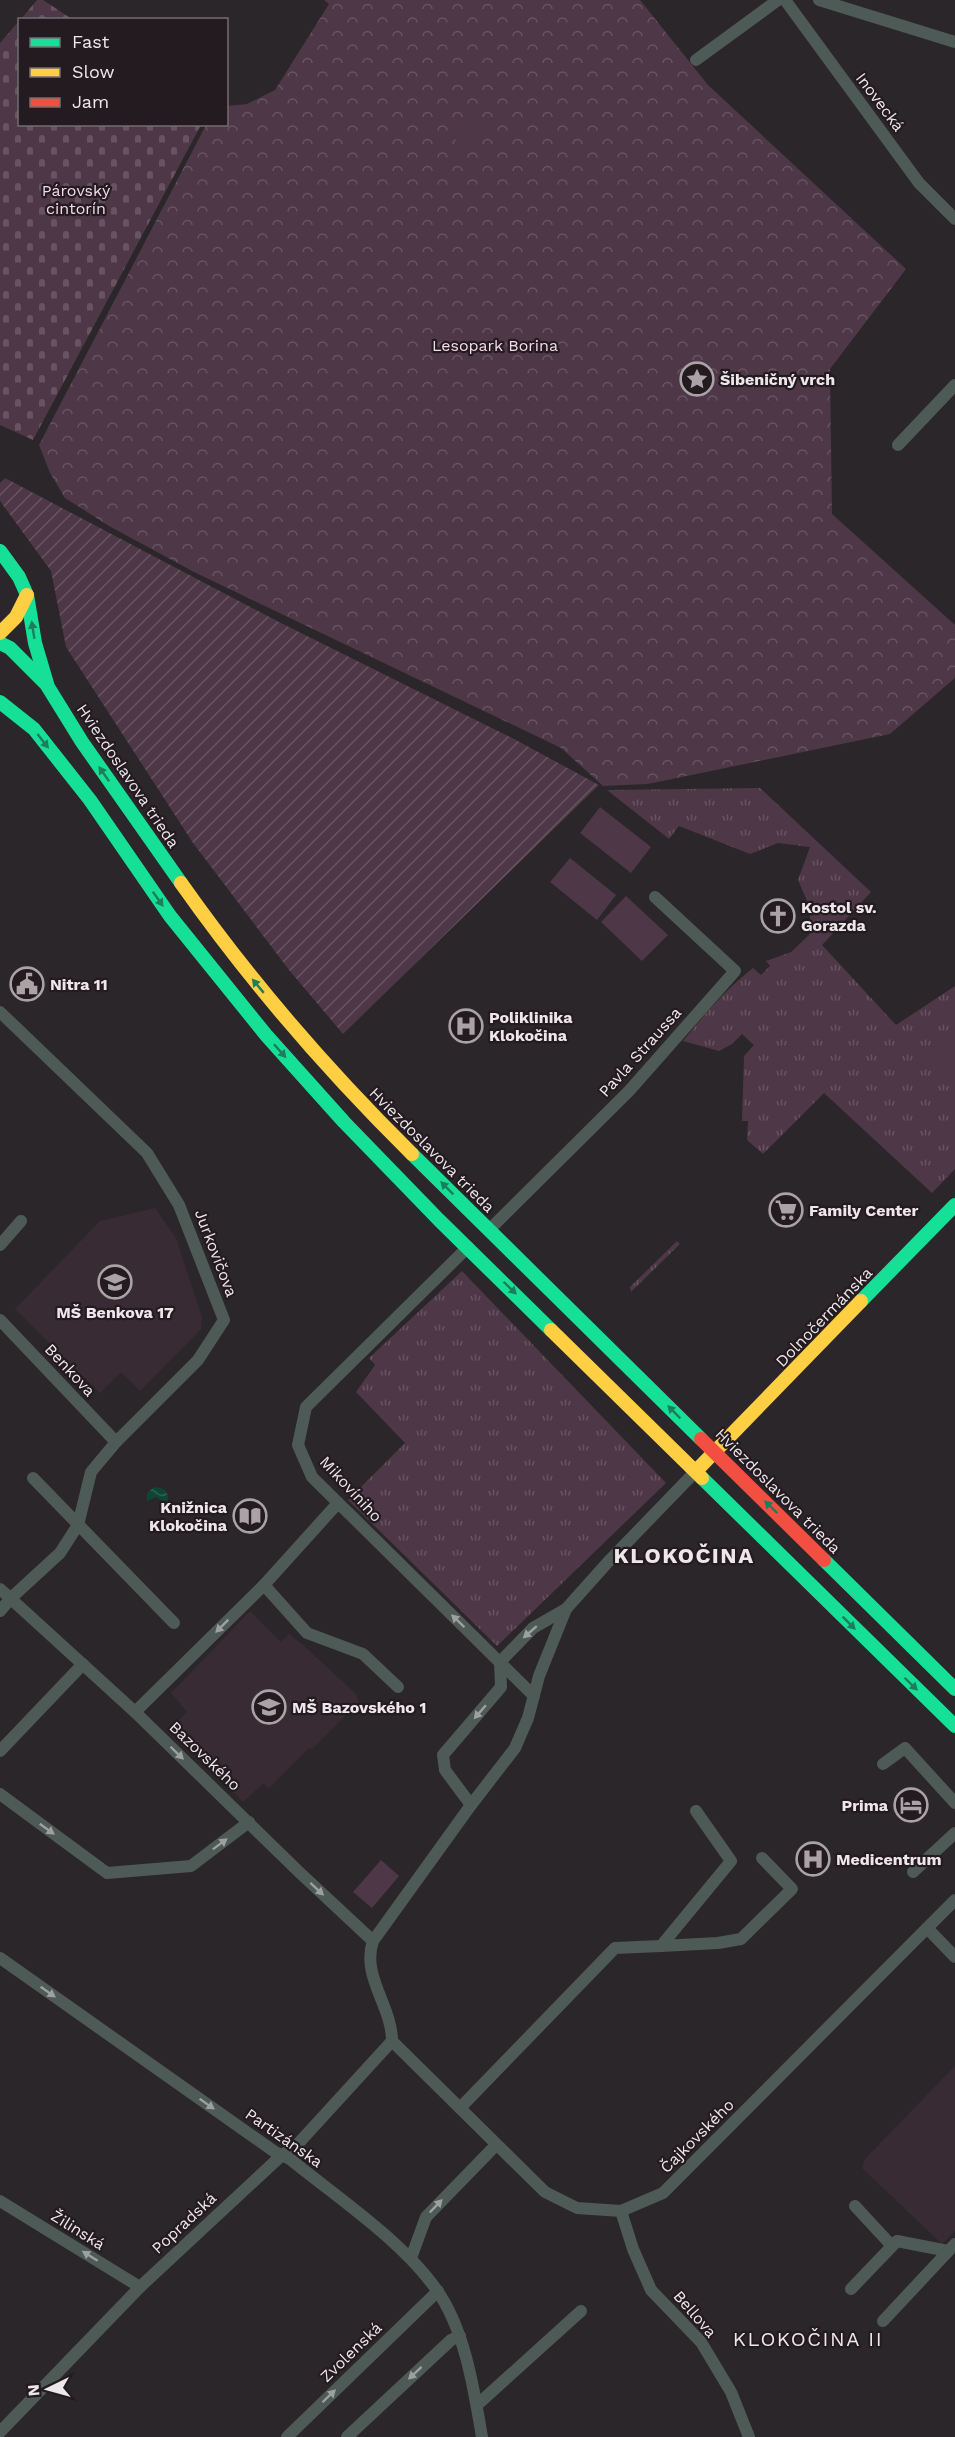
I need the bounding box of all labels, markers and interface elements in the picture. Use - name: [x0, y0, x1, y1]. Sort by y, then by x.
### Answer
- legend: [18, 18, 228, 126]
- text: Fast: [72, 31, 110, 52]
- text: Slow: [72, 61, 115, 82]
- street label: Inovecká: [852, 69, 908, 135]
- text: Jam: [72, 91, 109, 112]
- park label: Párovský cintorín: [42, 181, 111, 218]
- park label: Lesopark Borina: [432, 336, 558, 355]
- place icon: Šibeničný vrch: [679, 361, 715, 397]
- place label: Šibeničný vrch: [720, 370, 835, 389]
- one-way arrow: [28, 621, 37, 640]
- street label: Hviezdoslavova trieda: [73, 700, 183, 852]
- one-way arrow: [37, 733, 50, 749]
- one-way arrow: [98, 766, 110, 782]
- one-way arrow: [152, 890, 164, 906]
- church icon: Kostol sv. Gorazda: [760, 898, 796, 934]
- place label: Kostol sv. Gorazda: [801, 898, 877, 935]
- public building icon: Nitra 11: [9, 966, 45, 1002]
- place label: Nitra 11: [50, 975, 108, 994]
- one-way arrow: [252, 979, 265, 994]
- street label: Pavla Straussa: [595, 1003, 685, 1101]
- hospital icon: Poliklinika Klokočina: [448, 1008, 484, 1044]
- place label: Poliklinika Klokočina: [489, 1008, 573, 1045]
- one-way arrow: [273, 1043, 286, 1058]
- street label: Hviezdoslavova trieda: [365, 1083, 499, 1217]
- one-way arrow: [441, 1182, 455, 1196]
- supermarket icon: Family Center: [768, 1192, 804, 1228]
- place label: Family Center: [809, 1201, 919, 1220]
- street label: Jurkovičova: [191, 1207, 241, 1299]
- street label: Dolnočermánska: [772, 1263, 876, 1371]
- school or university icon: MŠ Benkova 17: [97, 1264, 133, 1300]
- one-way arrow: [502, 1281, 516, 1295]
- place label: MŠ Benkova 17: [56, 1303, 174, 1322]
- street label: Benkova: [41, 1340, 99, 1400]
- one-way arrow: [667, 1405, 681, 1419]
- street label: Hviezdoslavova trieda: [711, 1424, 845, 1558]
- street label: Mikovíniho: [316, 1452, 386, 1526]
- place label: Knižnica Klokočina: [149, 1498, 228, 1535]
- library icon: Knižnica Klokočina: [232, 1498, 268, 1534]
- one-way arrow: [765, 1501, 779, 1515]
- district label: KLOKOČINA: [613, 1543, 755, 1568]
- one-way arrow: [451, 1615, 465, 1629]
- one-way arrow: [842, 1616, 857, 1630]
- one-way arrow: [215, 1618, 229, 1633]
- one-way arrow: [523, 1625, 538, 1638]
- one-way arrow: [904, 1676, 918, 1690]
- school or university icon: MŠ Bazovského 1: [251, 1689, 287, 1725]
- place label: MŠ Bazovského 1: [292, 1698, 426, 1717]
- one-way arrow: [473, 1704, 486, 1720]
- street label: Bazovského: [165, 1717, 245, 1795]
- one-way arrow: [169, 1745, 183, 1759]
- hotel icon: Prima: [893, 1787, 929, 1823]
- place label: Prima: [841, 1796, 889, 1815]
- one-way arrow: [40, 1822, 55, 1834]
- one-way arrow: [212, 1838, 228, 1850]
- hospital icon: Medicentrum: [795, 1841, 831, 1877]
- place label: Medicentrum: [836, 1850, 942, 1869]
- one-way arrow: [309, 1881, 323, 1895]
- one-way arrow: [39, 1986, 55, 1998]
- street label: Čajkovského: [656, 2095, 738, 2177]
- one-way arrow: [199, 2098, 215, 2110]
- street label: Partizánska: [242, 2104, 326, 2172]
- street label: Popradská: [148, 2188, 220, 2258]
- one-way arrow: [429, 2200, 443, 2214]
- street label: Žilinská: [48, 2206, 108, 2254]
- one-way arrow: [82, 2251, 98, 2262]
- street label: Bellova: [669, 2287, 721, 2341]
- street label: Zvolenská: [316, 2318, 386, 2386]
- district label: KLOKOČINA II: [733, 2327, 883, 2351]
- north arrow: [18, 2359, 78, 2419]
- one-way arrow: [408, 2366, 422, 2380]
- text: N: [24, 2384, 44, 2397]
- one-way arrow: [322, 2390, 336, 2404]

